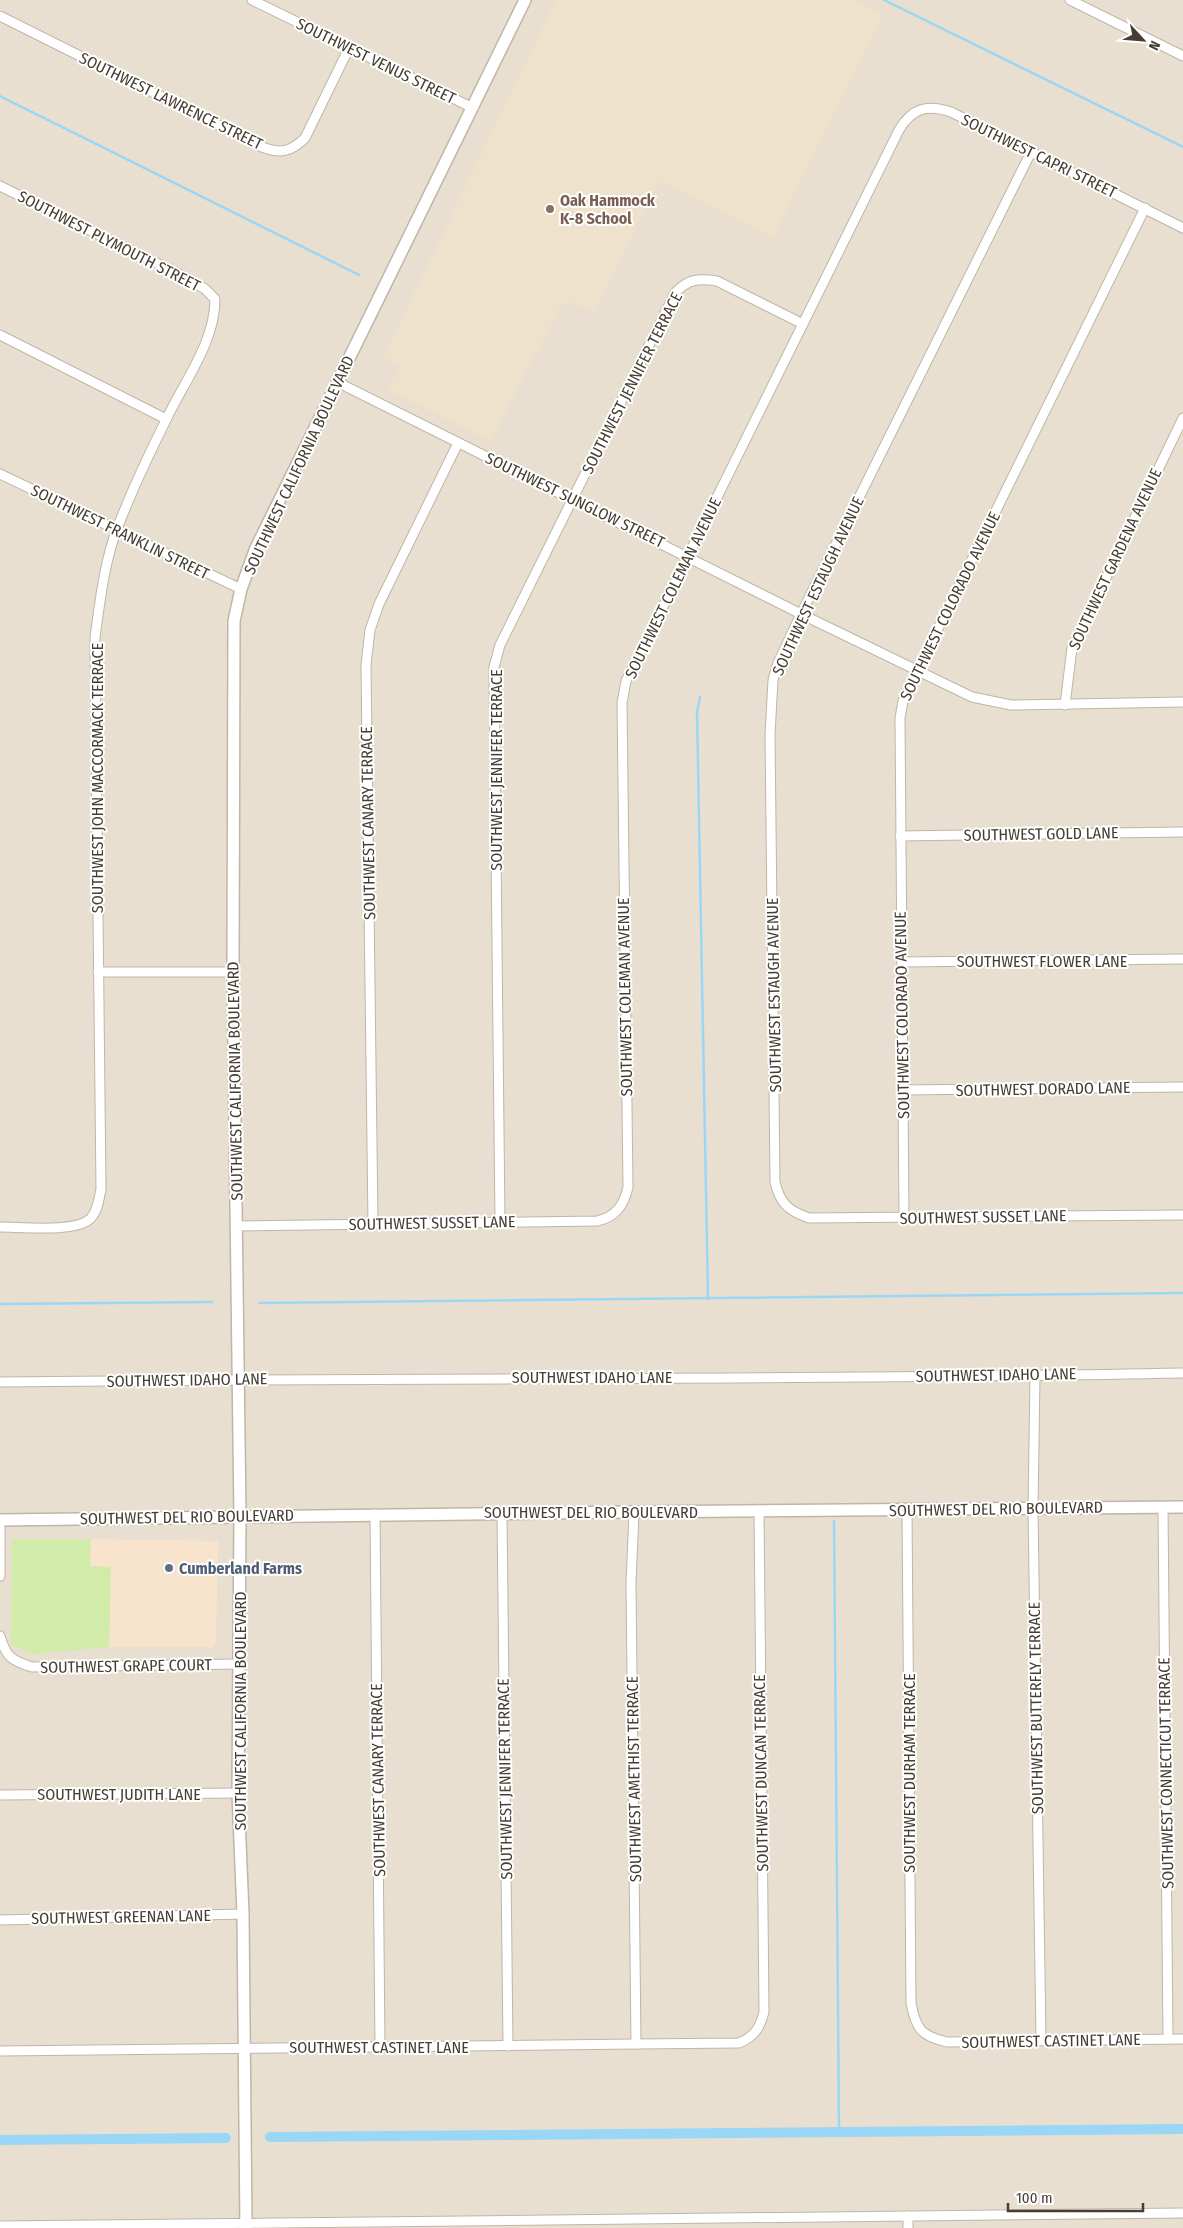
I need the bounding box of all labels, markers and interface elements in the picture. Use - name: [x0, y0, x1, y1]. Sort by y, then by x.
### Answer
- street label: SOUTHWEST VENUS STREET: [293, 14, 459, 108]
- north arrow: [1118, 15, 1168, 65]
- text: N: [1145, 38, 1164, 53]
- street label: SOUTHWEST LAWRENCE STREET: [76, 48, 266, 154]
- street label: SOUTHWEST CAPRI STREET: [958, 110, 1120, 202]
- street label: SOUTHWEST PLYMOUTH STREET: [15, 187, 204, 296]
- place label: Oak Hammock K-8 School: [560, 191, 656, 228]
- marker: Oak Hammock K-8 School: [544, 203, 556, 215]
- street label: SOUTHWEST JENNIFER TERRACE: [578, 289, 686, 477]
- street label: SOUTHWEST CALIFORNIA BOULEVARD: [240, 353, 358, 577]
- street label: SOUTHWEST SUNGLOW STREET: [482, 448, 668, 552]
- street label: SOUTHWEST GARDENA AVENUE: [1065, 465, 1165, 653]
- street label: SOUTHWEST FRANKLIN STREET: [28, 481, 213, 584]
- street label: SOUTHWEST ESTAUGH AVENUE: [768, 494, 868, 678]
- street label: SOUTHWEST COLEMAN AVENUE: [621, 495, 725, 681]
- street label: SOUTHWEST COLORADO AVENUE: [896, 509, 1004, 703]
- street label: SOUTHWEST JOHN MACCORMACK TERRACE: [88, 643, 107, 913]
- street label: SOUTHWEST JENNIFER TERRACE: [487, 669, 506, 871]
- street label: SOUTHWEST CANARY TERRACE: [357, 726, 379, 920]
- street label: SOUTHWEST GOLD LANE: [964, 823, 1118, 845]
- street label: SOUTHWEST COLEMAN AVENUE: [614, 897, 636, 1097]
- street label: SOUTHWEST ESTAUGH AVENUE: [763, 897, 785, 1093]
- street label: SOUTHWEST COLORADO AVENUE: [891, 911, 913, 1119]
- street label: SOUTHWEST FLOWER LANE: [957, 952, 1127, 971]
- street label: SOUTHWEST CALIFORNIA BOULEVARD: [223, 961, 247, 1201]
- street label: SOUTHWEST DORADO LANE: [955, 1078, 1131, 1100]
- street label: SOUTHWEST SUSSET LANE: [899, 1206, 1067, 1228]
- street label: SOUTHWEST SUSSET LANE: [348, 1212, 516, 1234]
- street label: SOUTHWEST IDAHO LANE: [916, 1364, 1076, 1386]
- street label: SOUTHWEST IDAHO LANE: [512, 1368, 672, 1387]
- street label: SOUTHWEST IDAHO LANE: [107, 1369, 267, 1391]
- street label: SOUTHWEST DEL RIO BOULEVARD: [889, 1498, 1103, 1520]
- street label: SOUTHWEST DEL RIO BOULEVARD: [484, 1503, 698, 1522]
- street label: SOUTHWEST DEL RIO BOULEVARD: [80, 1506, 294, 1528]
- place label: Cumberland Farms: [179, 1559, 302, 1578]
- marker: Cumberland Farms: [163, 1562, 175, 1574]
- street label: SOUTHWEST CALIFORNIA BOULEVARD: [231, 1591, 250, 1831]
- street label: SOUTHWEST BUTTERFLY TERRACE: [1025, 1602, 1047, 1814]
- street label: SOUTHWEST GRAPE COURT: [40, 1655, 213, 1677]
- street label: SOUTHWEST CONNECTICUT TERRACE: [1154, 1657, 1178, 1889]
- street label: SOUTHWEST DURHAM TERRACE: [900, 1673, 919, 1873]
- street label: SOUTHWEST DUNCAN TERRACE: [750, 1674, 772, 1872]
- street label: SOUTHWEST AMETHIST TERRACE: [623, 1676, 645, 1882]
- street label: SOUTHWEST JENNIFER TERRACE: [494, 1678, 516, 1880]
- street label: SOUTHWEST CANARY TERRACE: [367, 1683, 389, 1877]
- street label: SOUTHWEST JUDITH LANE: [37, 1785, 201, 1804]
- street label: SOUTHWEST GREENAN LANE: [31, 1906, 211, 1928]
- street label: SOUTHWEST CASTINET LANE: [961, 2030, 1141, 2052]
- street label: SOUTHWEST CASTINET LANE: [289, 2038, 469, 2057]
- scale bar: [1008, 2180, 1143, 2212]
- text: 100 m: [1016, 2189, 1053, 2207]

